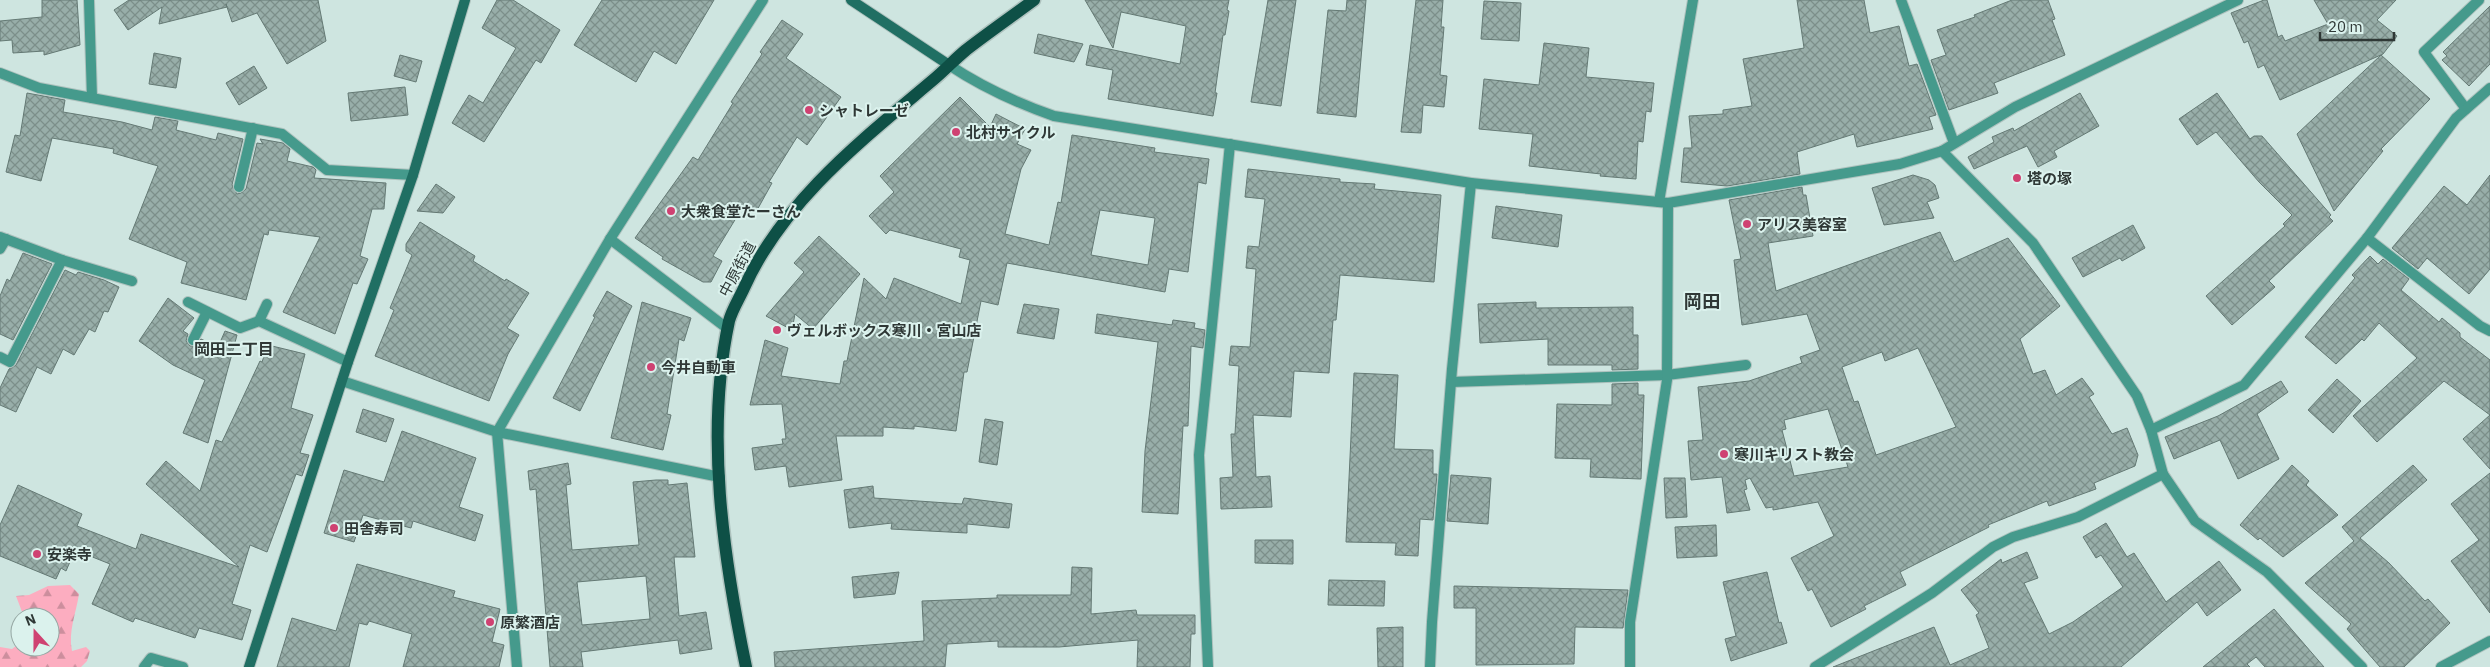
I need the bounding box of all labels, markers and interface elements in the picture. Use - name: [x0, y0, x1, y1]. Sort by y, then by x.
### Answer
- scale bar: [2320, 10, 2394, 42]
- text: 20 m: [2328, 17, 2363, 36]
- place label: シャトレーゼ: [819, 101, 909, 120]
- marker: シャトレーゼ: [803, 104, 815, 116]
- place label: 北村サイクル: [966, 123, 1055, 142]
- marker: 北村サイクル: [950, 126, 962, 138]
- place label: 塔の塚: [2027, 169, 2072, 188]
- marker: 塔の塚: [2011, 172, 2023, 184]
- place label: 大衆食堂たーさん: [681, 202, 801, 221]
- marker: 大衆食堂たーさん: [665, 205, 677, 217]
- place label: アリス美容室: [1757, 215, 1847, 234]
- marker: アリス美容室: [1741, 218, 1753, 230]
- street label: 中原街道: [715, 238, 759, 300]
- district label: 岡田: [1684, 290, 1720, 313]
- place label: ヴェルボックス寒川・宮山店: [787, 321, 982, 340]
- marker: ヴェルボックス寒川・宮山店: [771, 324, 783, 336]
- district label: 岡田二丁目: [194, 339, 274, 359]
- place label: 今井自動車: [661, 358, 736, 377]
- marker: 今井自動車: [645, 361, 657, 373]
- place label: 寒川キリスト教会: [1734, 445, 1854, 464]
- marker: 寒川キリスト教会: [1718, 448, 1730, 460]
- place label: 田舎寿司: [344, 519, 404, 538]
- marker: 田舎寿司: [328, 522, 340, 534]
- place label: 安楽寺: [47, 545, 92, 564]
- marker: 安楽寺: [31, 548, 43, 560]
- north arrow: [10, 607, 60, 657]
- text: N: [22, 610, 38, 630]
- place label: 原繁酒店: [500, 613, 560, 632]
- marker: 原繁酒店: [484, 616, 496, 628]

